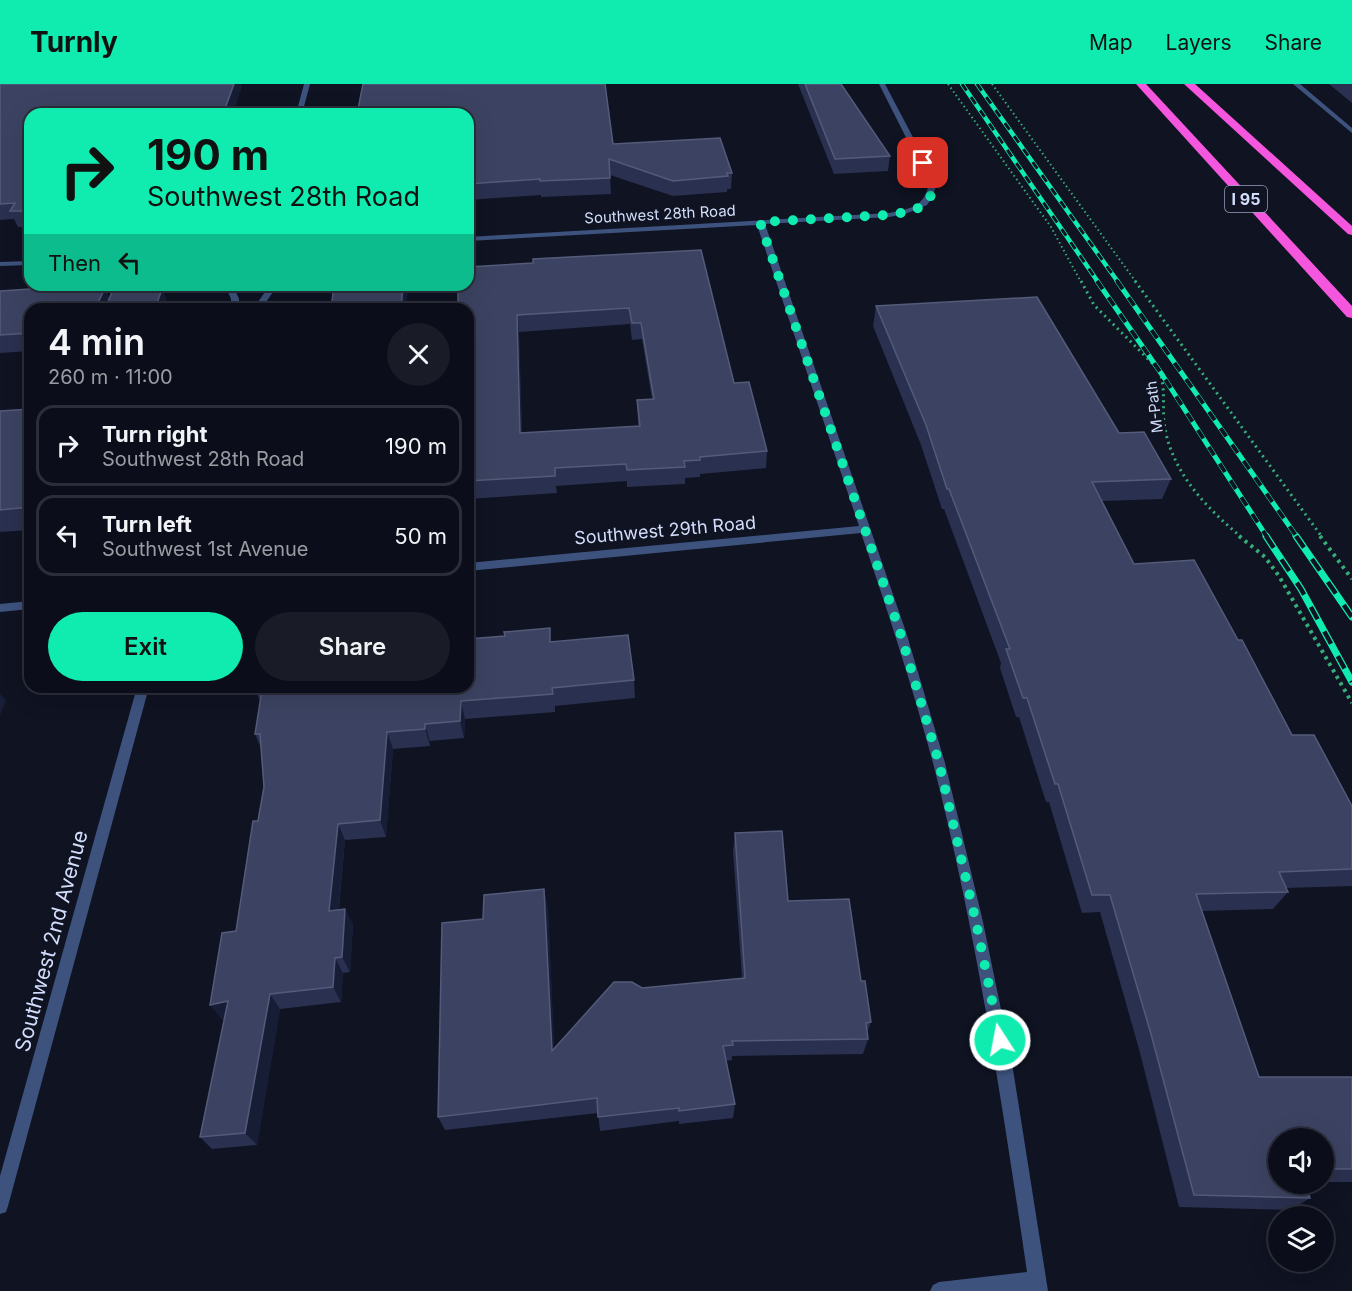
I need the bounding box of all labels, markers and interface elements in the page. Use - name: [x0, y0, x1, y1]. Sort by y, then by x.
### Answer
- text: Turnly: [30, 25, 118, 59]
- text: Map: [1089, 30, 1133, 55]
- text: Layers: [1166, 30, 1232, 55]
- text: Share: [1265, 30, 1322, 55]
- text: 190 m: [147, 129, 269, 180]
- icon: right: [48, 132, 126, 210]
- pin: [897, 137, 948, 188]
- icon: arrive: [906, 146, 939, 179]
- text: Southwest 28th Road: [147, 180, 420, 213]
- road number: I 95: [1225, 186, 1267, 212]
- street label: Southwest 28th Road: [584, 201, 736, 227]
- icon: left: [113, 246, 146, 279]
- text: Then: [48, 250, 101, 276]
- text: 4 min: [48, 320, 145, 364]
- button: close: [387, 323, 450, 386]
- text: 260 m · 11:00: [48, 365, 173, 389]
- street label: M-Path: [1141, 380, 1167, 434]
- text: Turn right: [102, 421, 208, 447]
- icon: right: [51, 429, 84, 462]
- text: 190 m: [385, 433, 447, 459]
- text: Southwest 28th Road: [102, 447, 304, 471]
- text: Turn left: [102, 511, 192, 537]
- street label: Southwest 29th Road: [573, 512, 757, 548]
- icon: left: [51, 519, 84, 552]
- text: 50 m: [394, 523, 447, 549]
- text: Southwest 1st Avenue: [102, 537, 309, 561]
- button: Exit: [48, 612, 243, 681]
- button: Share: [255, 612, 450, 681]
- street label: Southwest 2nd Avenue: [9, 827, 93, 1055]
- position arrow: [968, 1008, 1032, 1072]
- map controls: [1268, 1128, 1334, 1272]
- button: sound: [1268, 1128, 1334, 1194]
- button: layers: [1268, 1206, 1334, 1272]

